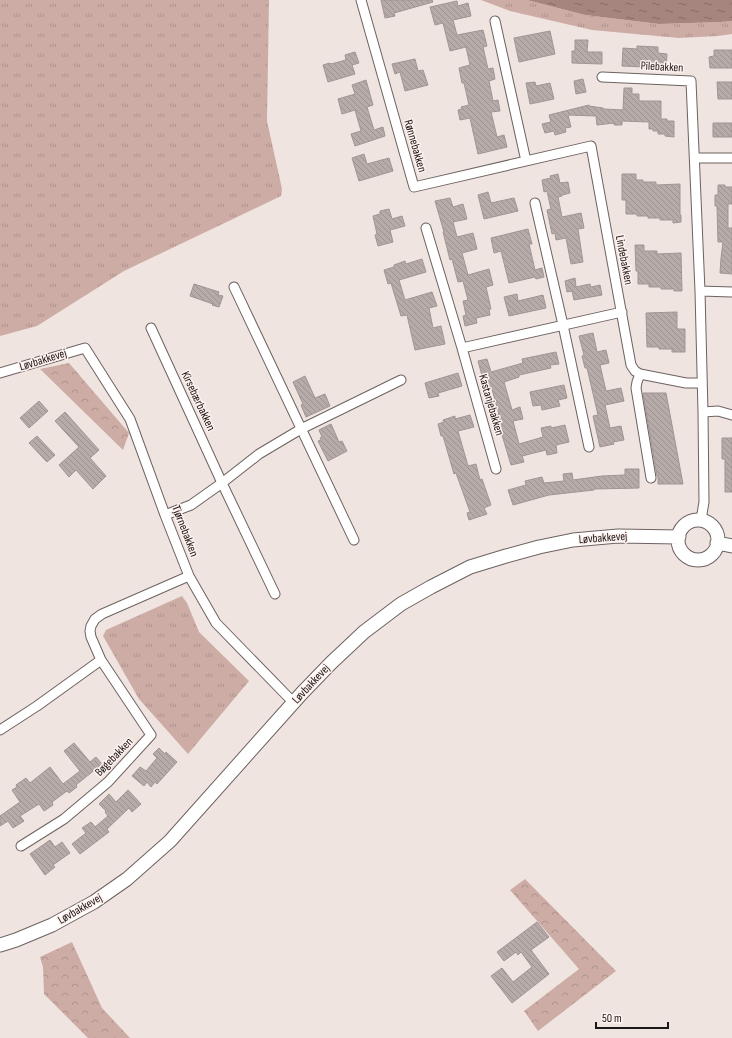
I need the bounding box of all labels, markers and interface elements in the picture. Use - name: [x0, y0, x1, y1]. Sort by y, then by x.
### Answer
- street label: Pilebakken: [640, 58, 684, 76]
- street label: Rønnebakken: [400, 118, 430, 174]
- street label: Lindebakken: [612, 234, 636, 286]
- street label: Løvbakkevej: [18, 346, 68, 374]
- street label: Kirsebærbakken: [178, 369, 218, 433]
- street label: Kastanjebakken: [475, 373, 507, 437]
- street label: Tjørnebakken: [168, 503, 202, 559]
- street label: Løvbakkevej: [578, 529, 628, 547]
- street label: Løvbakkevej: [289, 661, 333, 707]
- street label: Bøgebakken: [92, 734, 136, 780]
- street label: Løvbakkevej: [55, 890, 105, 928]
- scale bar: [596, 1004, 668, 1030]
- text: 50 m: [602, 1011, 622, 1026]

